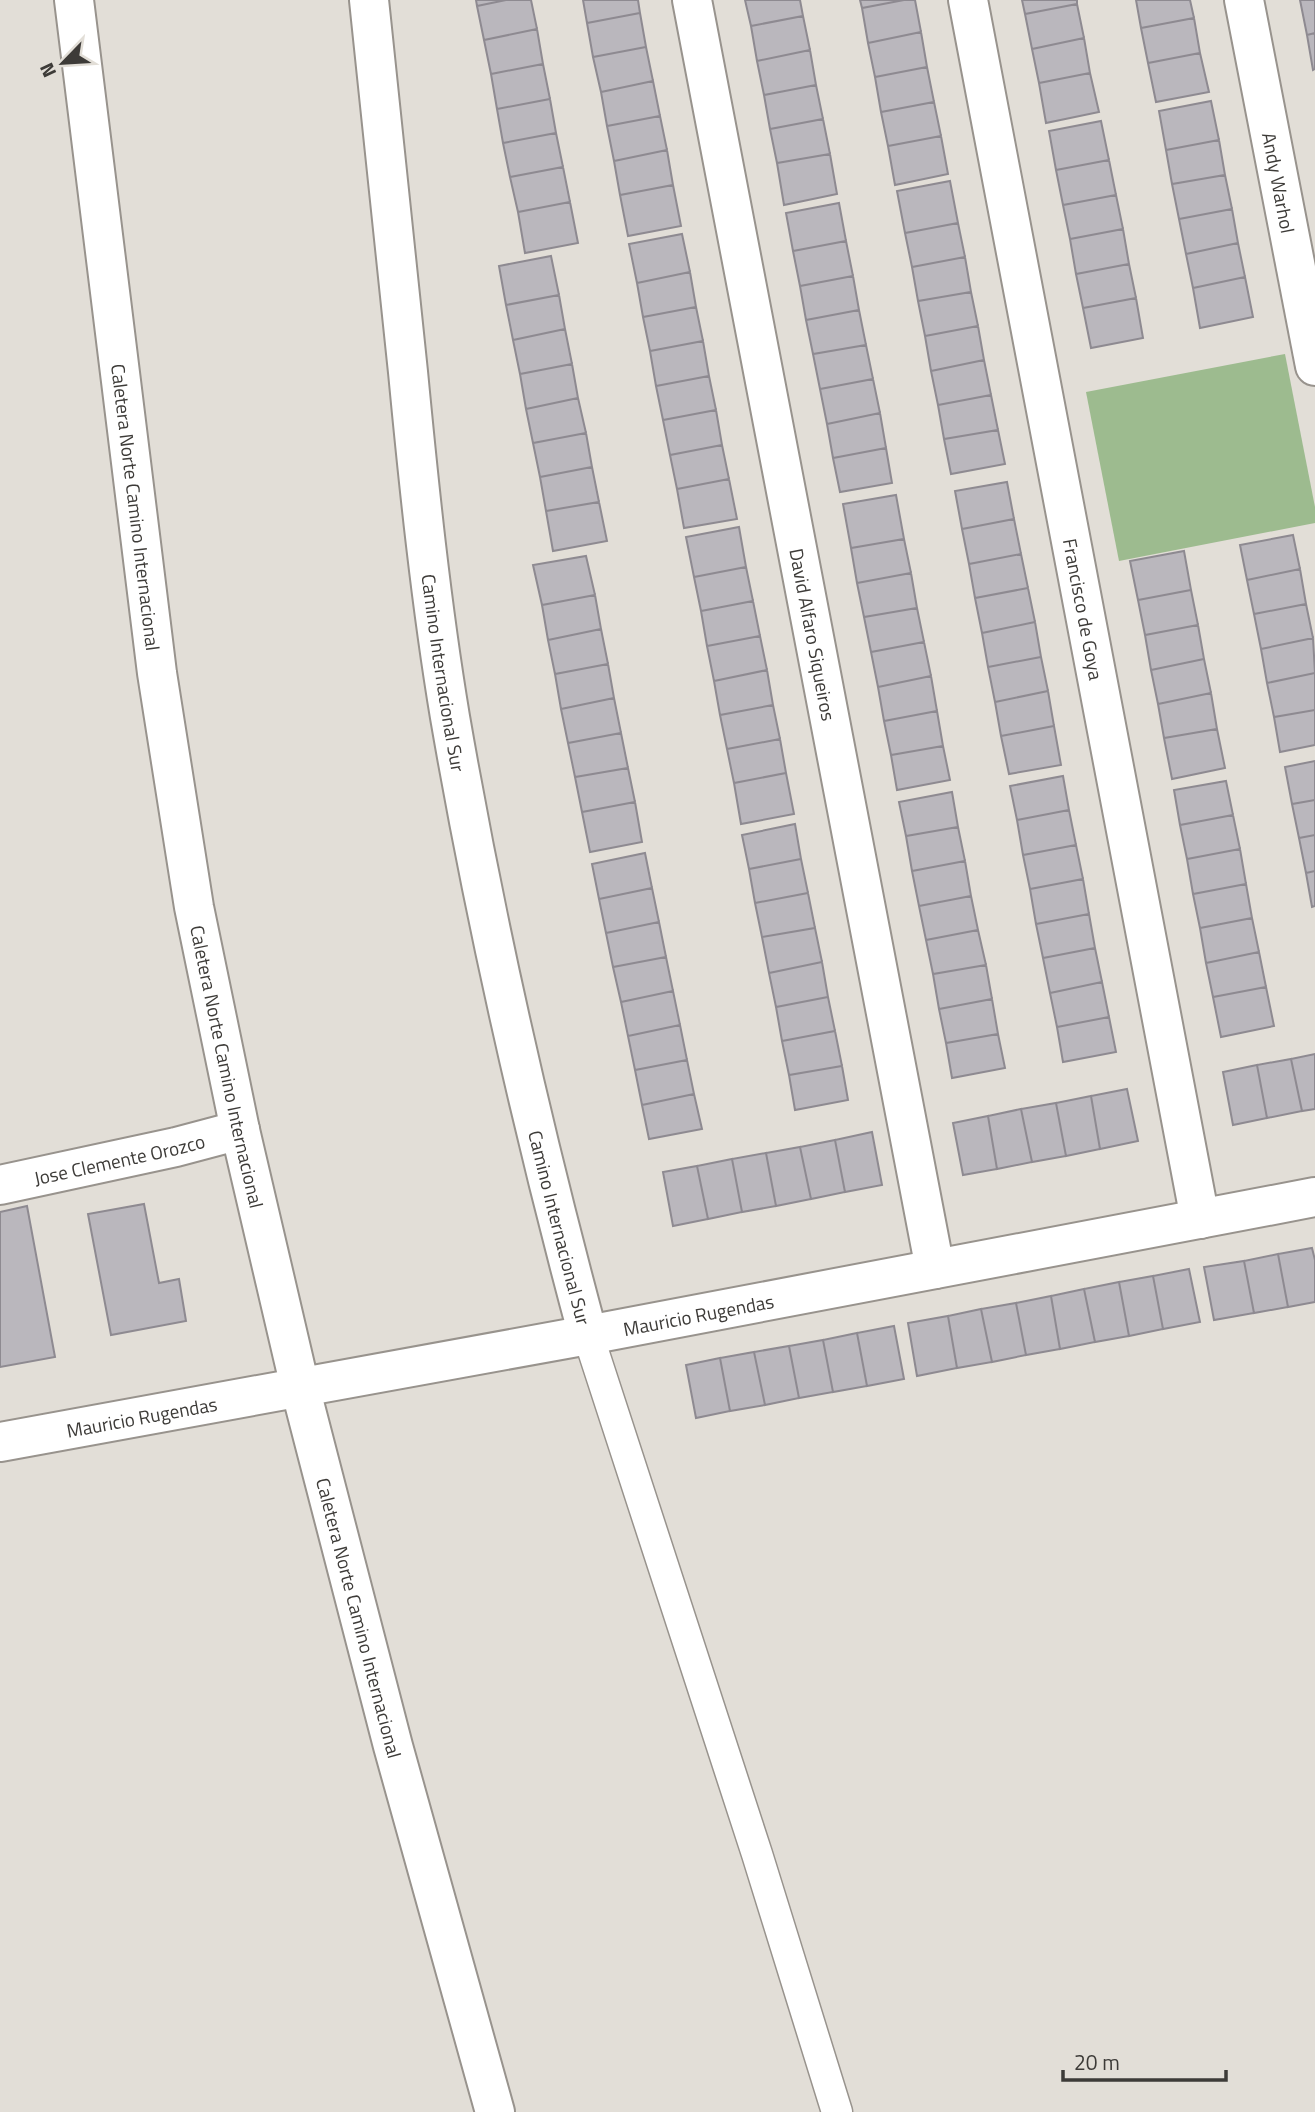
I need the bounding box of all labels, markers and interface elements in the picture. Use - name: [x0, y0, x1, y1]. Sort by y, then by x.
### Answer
- north arrow: [28, 28, 98, 98]
- text: N: [31, 58, 63, 82]
- street label: Andy Warhol: [1255, 130, 1303, 236]
- street label: Caletera Norte Camino Internacional: [104, 362, 169, 652]
- street label: Francisco de Goya: [1056, 536, 1112, 683]
- street label: David Alfaro Siqueiros: [783, 546, 844, 723]
- street label: Camino Internacional Sur: [415, 572, 474, 774]
- street label: Caletera Norte Camino Internacional: [184, 922, 272, 1211]
- street label: Jose Clemente Orozco: [31, 1126, 208, 1192]
- street label: Camino Internacional Sur: [522, 1127, 599, 1328]
- street label: Mauricio Rugendas: [621, 1286, 776, 1343]
- street label: Mauricio Rugendas: [64, 1388, 220, 1444]
- street label: Caletera Norte Camino Internacional: [310, 1474, 410, 1761]
- scale bar: [1063, 2038, 1226, 2082]
- text: 20 m: [1074, 2046, 1120, 2078]

